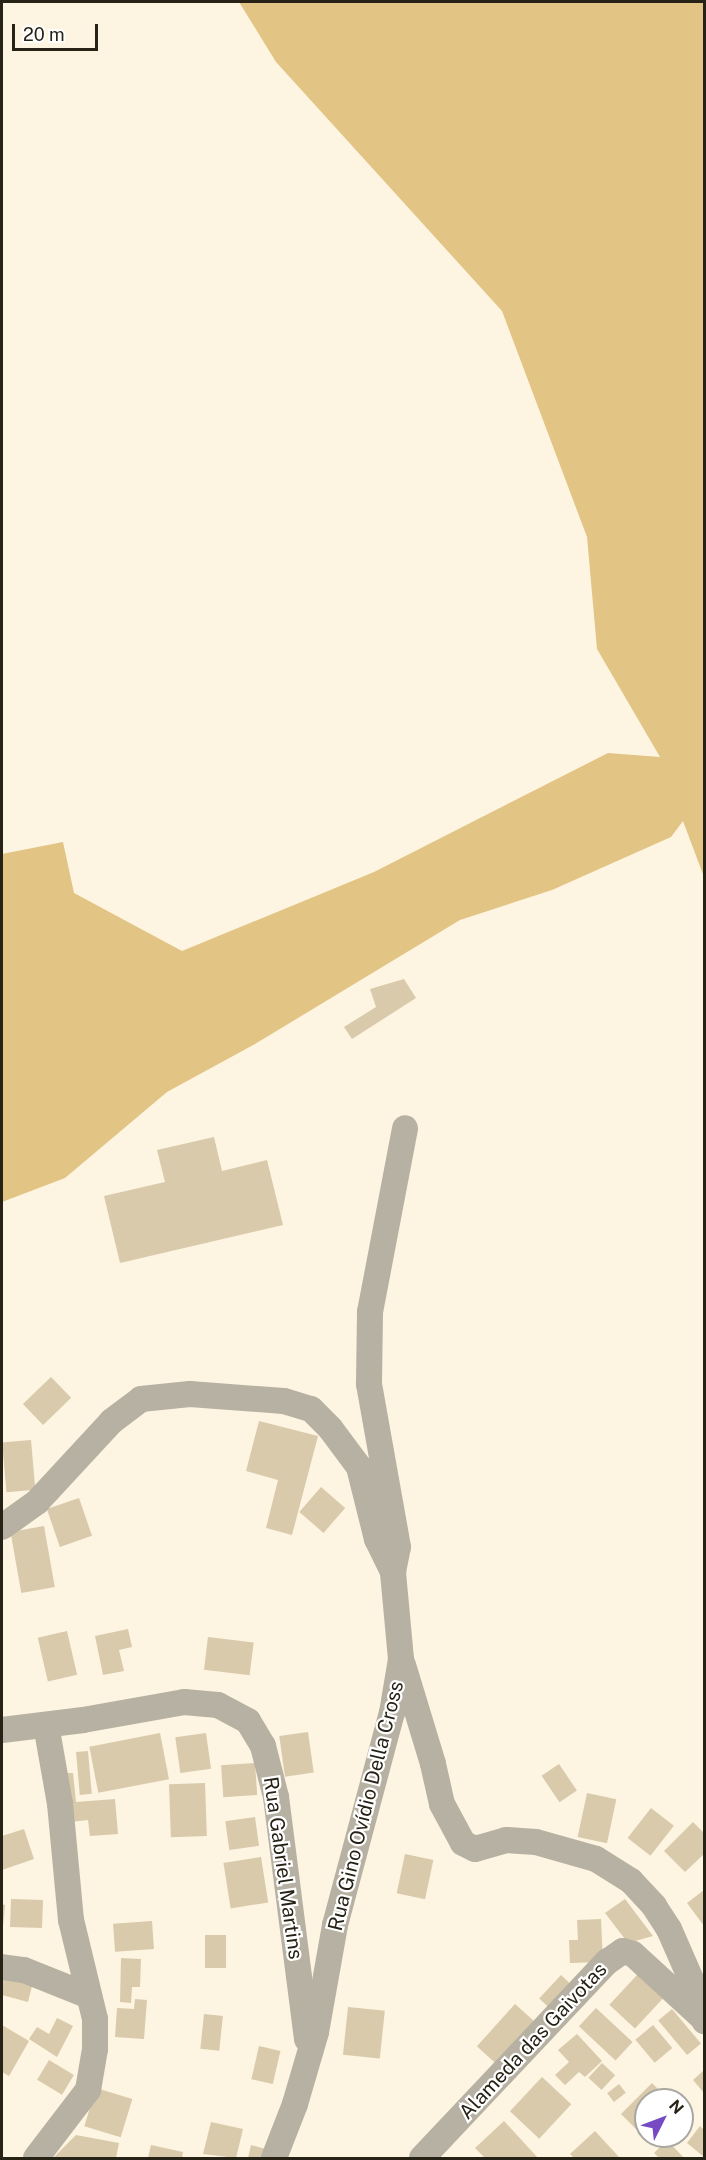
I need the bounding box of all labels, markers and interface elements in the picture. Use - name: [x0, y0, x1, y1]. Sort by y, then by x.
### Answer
- scale bar: [15, 12, 100, 50]
- text: 20 m: [23, 24, 65, 45]
- street label: Rua Gino Ovídio Della Cross: [323, 1678, 409, 1934]
- street label: Rua Gabriel Martins: [258, 1775, 308, 1961]
- street label: Alameda das Gaivotas: [454, 1958, 612, 2124]
- north arrow: [634, 2088, 694, 2148]
- text: N: [665, 2096, 688, 2118]

